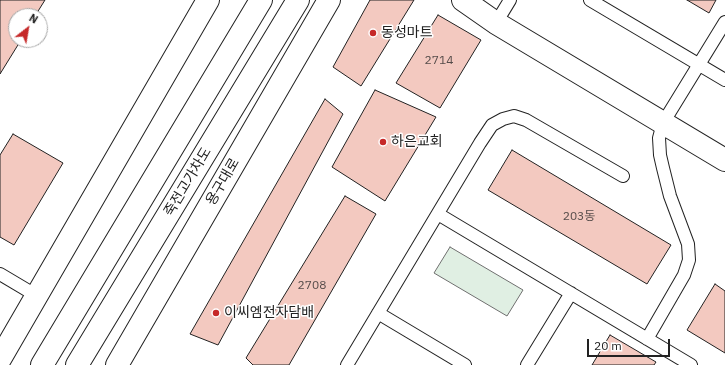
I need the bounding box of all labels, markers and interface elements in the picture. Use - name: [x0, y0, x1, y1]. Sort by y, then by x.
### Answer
- north arrow: [8, 8, 48, 48]
- text: N: [27, 11, 41, 27]
- place label: 동성마트: [381, 25, 433, 41]
- marker: 동성마트: [368, 28, 378, 38]
- house number: 2714: [425, 54, 453, 68]
- place label: 하은교회: [391, 134, 443, 150]
- marker: 하은교회: [378, 137, 388, 147]
- street label: 죽전고가차도: [161, 145, 215, 219]
- street label: 용구대로: [203, 155, 243, 209]
- house number: 203동: [563, 210, 595, 224]
- house number: 2708: [298, 279, 326, 293]
- place label: 이씨엠전자담배: [224, 305, 314, 321]
- marker: 이씨엠전자담배: [211, 308, 221, 318]
- scale bar: [589, 331, 672, 357]
- text: 20 m: [594, 338, 622, 353]

